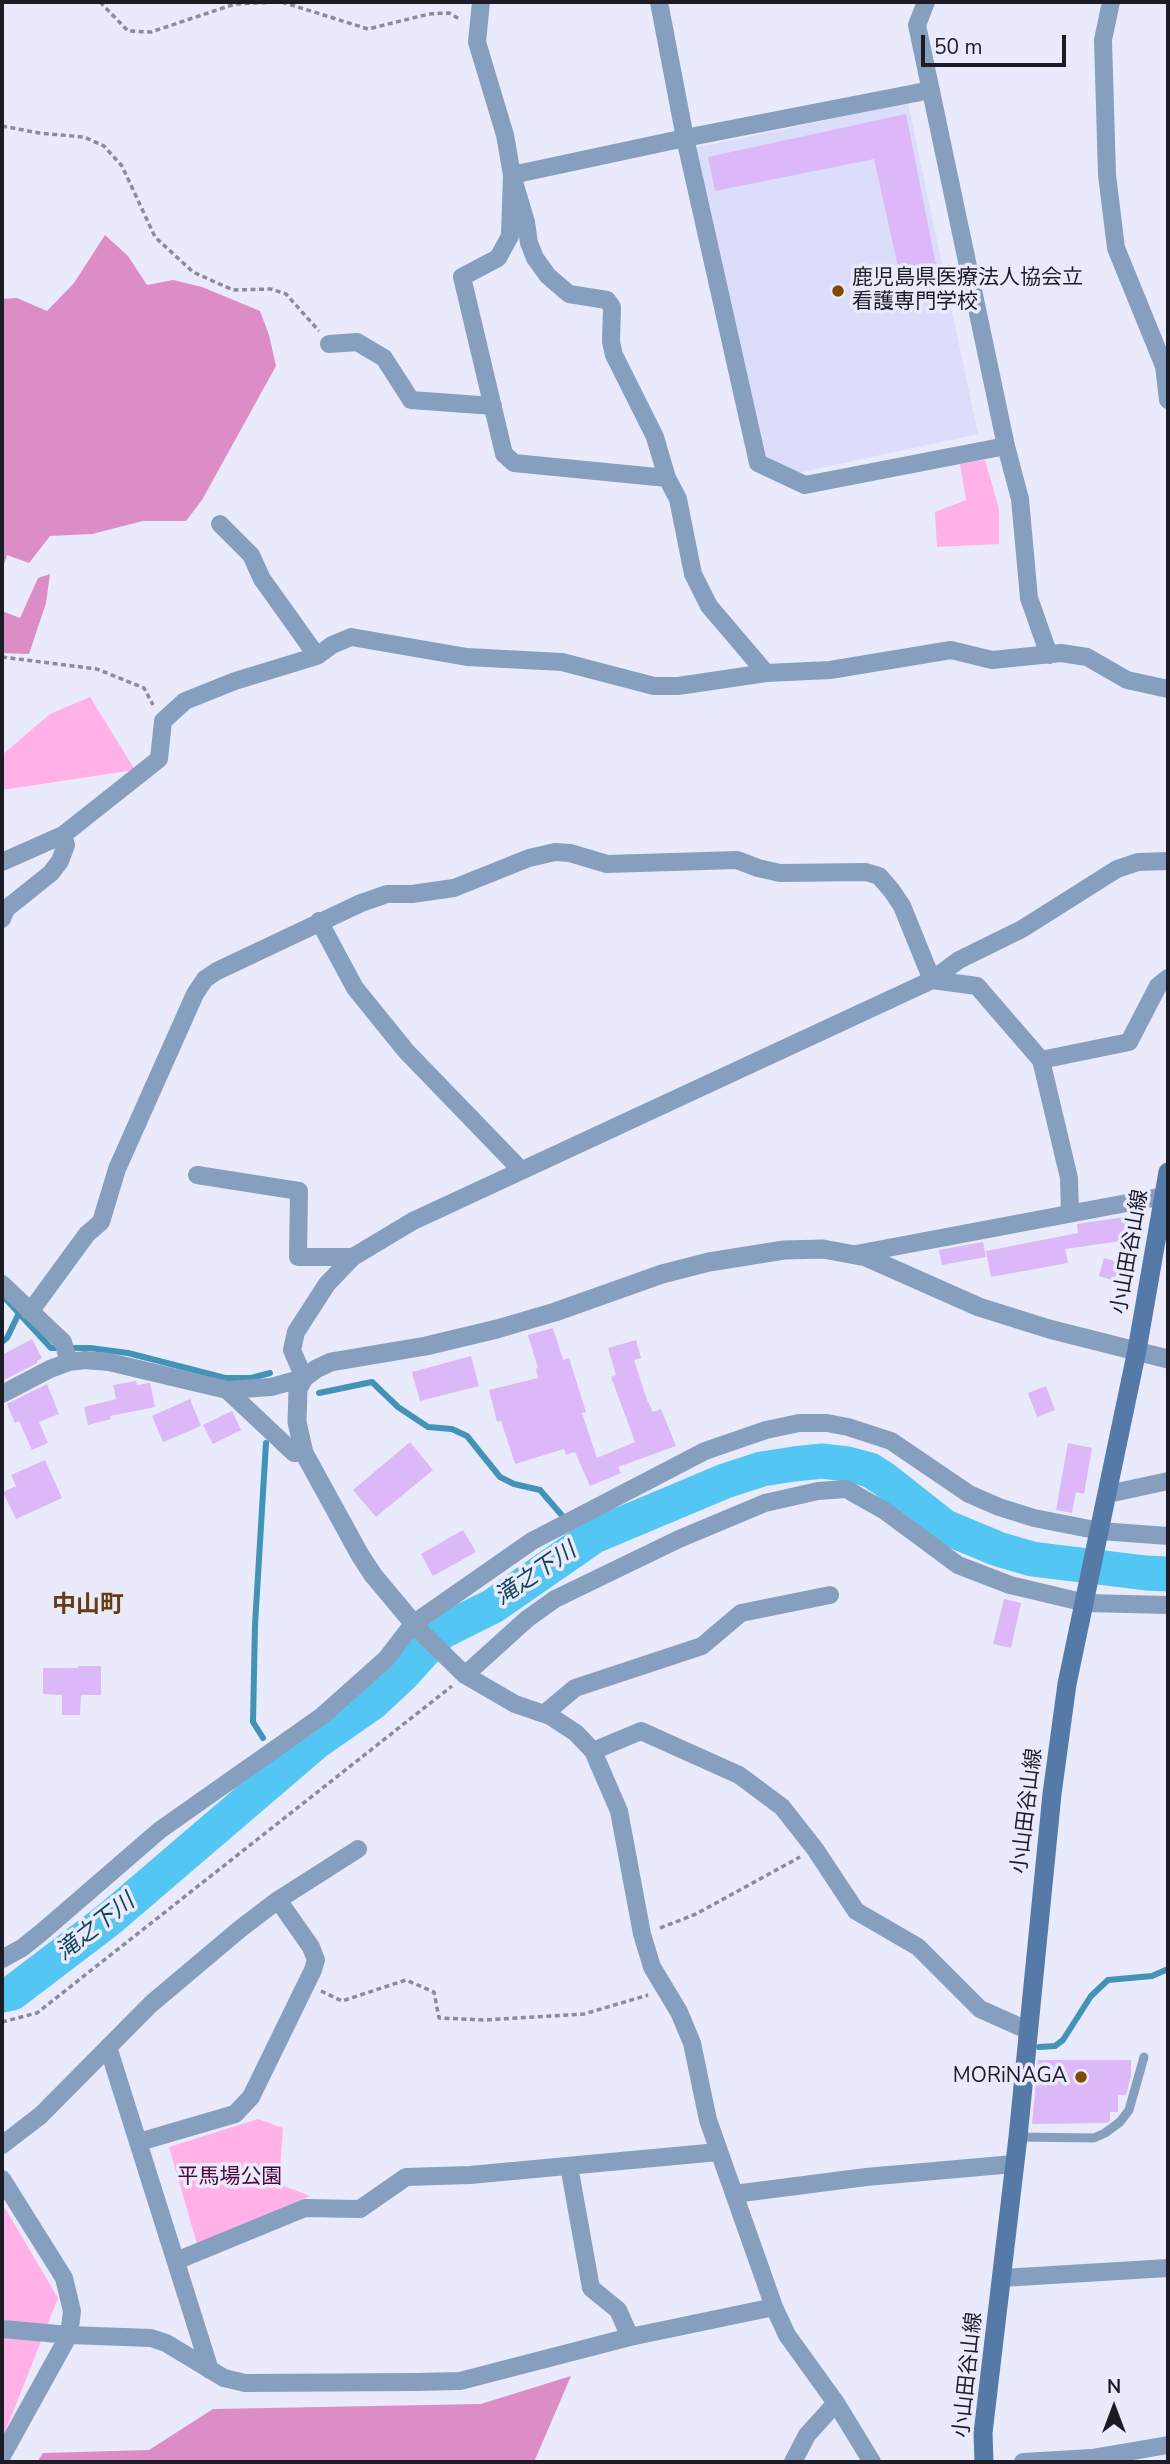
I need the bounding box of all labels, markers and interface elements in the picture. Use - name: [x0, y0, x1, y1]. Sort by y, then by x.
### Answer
- scale bar: [925, 21, 1070, 65]
- text: 50 m: [934, 33, 983, 61]
- place label: 鹿児島県医療法人協会立 看護専門学校: [852, 266, 1083, 316]
- marker: 鹿児島県医療法人協会立 看護専門学校: [830, 283, 846, 299]
- street label: 小山田谷山線: [1108, 1188, 1154, 1316]
- water label: 滝之下川: [490, 1538, 582, 1612]
- district label: 中山町: [52, 1592, 124, 1620]
- street label: 小山田谷山線: [1008, 1747, 1048, 1875]
- water label: 滝之下川: [51, 1889, 141, 1967]
- place label: MORiNAGA: [953, 2064, 1067, 2090]
- marker: MORiNAGA: [1073, 2069, 1089, 2085]
- park label: 平馬場公園: [178, 2165, 282, 2191]
- street label: 小山田谷山線: [950, 2311, 988, 2439]
- north arrow: [1079, 2373, 1149, 2443]
- text: N: [1107, 2374, 1121, 2400]

